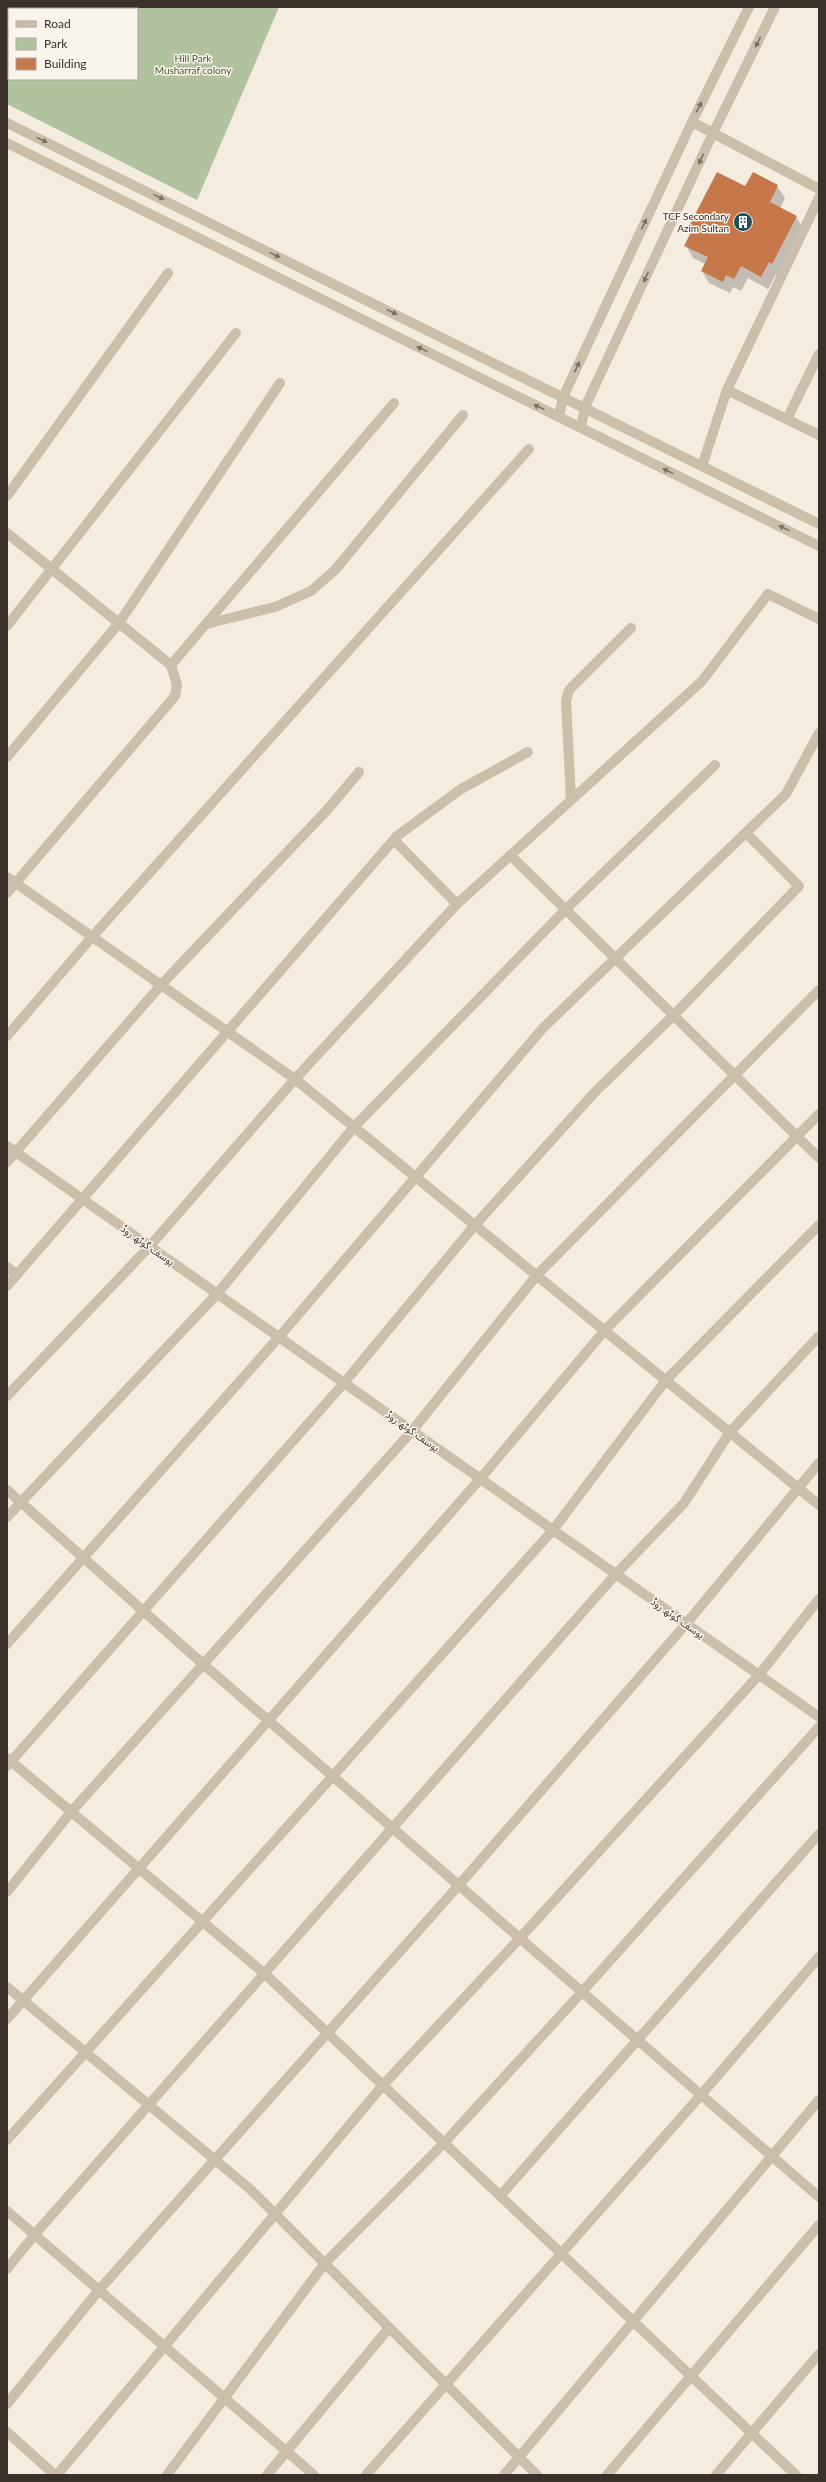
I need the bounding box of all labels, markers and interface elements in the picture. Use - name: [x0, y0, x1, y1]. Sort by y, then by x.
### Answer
- legend: [8, 8, 138, 80]
- text: Road: [44, 16, 71, 31]
- text: Park: [44, 36, 68, 51]
- one-way arrow: [755, 36, 761, 48]
- park label: Hill Park Musharraf colony: [155, 52, 232, 76]
- text: Building: [44, 56, 87, 71]
- one-way arrow: [696, 101, 703, 112]
- one-way arrow: [36, 137, 48, 143]
- one-way arrow: [698, 153, 704, 165]
- one-way arrow: [153, 194, 164, 201]
- place label: TCF Secondary Azim Sultan: [663, 210, 730, 234]
- building icon: TCF Secondary Azim Sultan: [732, 211, 754, 233]
- one-way arrow: [641, 218, 647, 230]
- one-way arrow: [270, 252, 281, 258]
- one-way arrow: [643, 271, 649, 282]
- one-way arrow: [386, 309, 398, 315]
- one-way arrow: [416, 346, 428, 352]
- one-way arrow: [574, 362, 580, 373]
- one-way arrow: [533, 403, 544, 410]
- one-way arrow: [662, 467, 673, 474]
- one-way arrow: [778, 525, 790, 531]
- street label: یوسف گوٹھ روڈ: [118, 1222, 177, 1269]
- street label: یوسف گوٹھ روڈ: [383, 1408, 442, 1455]
- street label: یوسف گوٹھ روڈ: [648, 1595, 707, 1642]

